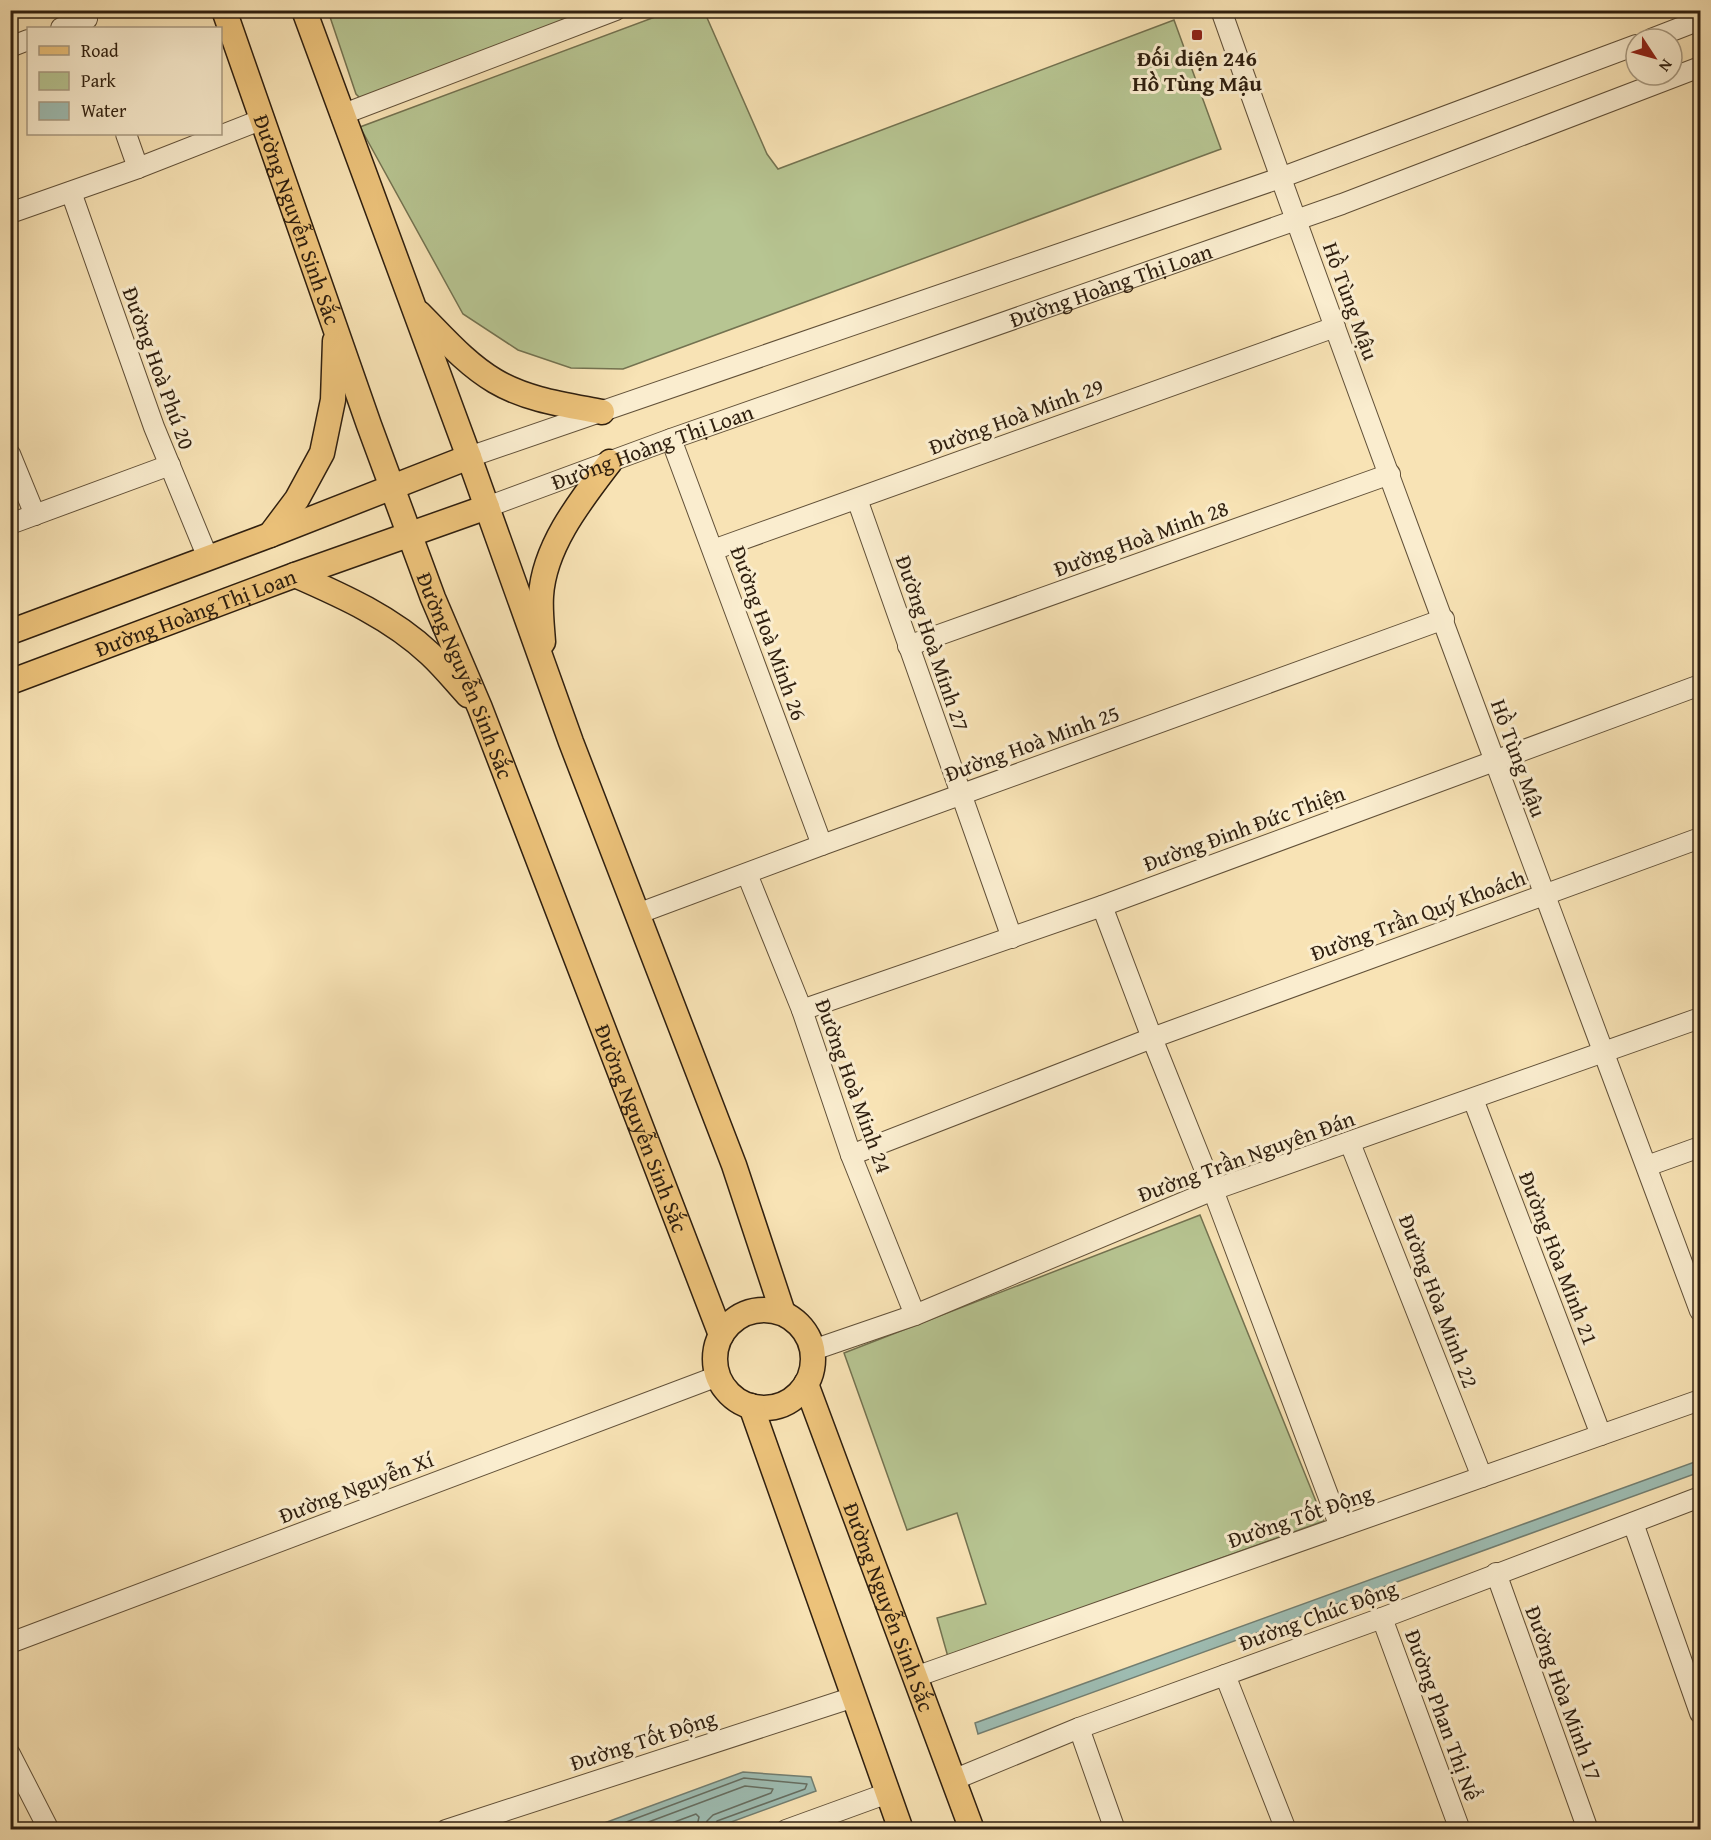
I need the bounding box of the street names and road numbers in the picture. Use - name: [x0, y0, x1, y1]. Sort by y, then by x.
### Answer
- street label: Đường Nguyễn Sinh Sắc: [246, 110, 349, 329]
- street label: Đường Hoàng Thị Loan: [1005, 235, 1217, 335]
- street label: Hồ Tùng Mậu: [1315, 238, 1387, 365]
- street label: Đường Hoà Phú 20: [115, 282, 203, 454]
- street label: Đường Hoà Minh 29: [924, 370, 1108, 462]
- street label: Đường Hoàng Thị Loan: [547, 395, 758, 498]
- street label: Đường Hoà Minh 28: [1049, 492, 1233, 584]
- street label: Đường Hoà Minh 26: [723, 541, 815, 725]
- street label: Đường Hoà Minh 27: [888, 551, 978, 735]
- street label: Đường Hoàng Thị Loan: [90, 560, 301, 665]
- street label: Đường Nguyễn Sinh Sắc: [409, 568, 522, 784]
- street label: Hồ Tùng Mậu: [1483, 695, 1555, 822]
- street label: Đường Hoà Minh 25: [940, 697, 1124, 789]
- street label: Đường Đinh Đức Thiện: [1139, 776, 1350, 879]
- street label: Đường Trần Quý Khoách: [1306, 861, 1530, 969]
- street label: Đường Hoà Minh 24: [808, 994, 900, 1178]
- street label: Đường Nguyễn Sinh Sắc: [587, 1019, 696, 1237]
- street label: Đường Trần Nguyên Đán: [1133, 1102, 1359, 1210]
- street label: Đường Hòa Minh 21: [1511, 1167, 1607, 1349]
- street label: Đường Hòa Minh 22: [1391, 1210, 1487, 1392]
- street label: Đường Nguyễn Xí: [274, 1443, 439, 1531]
- street label: Đường Tốt Động: [1223, 1476, 1377, 1556]
- street label: Đường Nguyễn Sinh Sắc: [835, 1498, 943, 1716]
- street label: Đường Chúc Động: [1234, 1571, 1402, 1658]
- street label: Đường Hòa Minh 17: [1518, 1601, 1610, 1785]
- street label: Đường Phan Thị Nể: [1397, 1625, 1489, 1805]
- street label: Đường Tốt Động: [566, 1701, 720, 1779]

